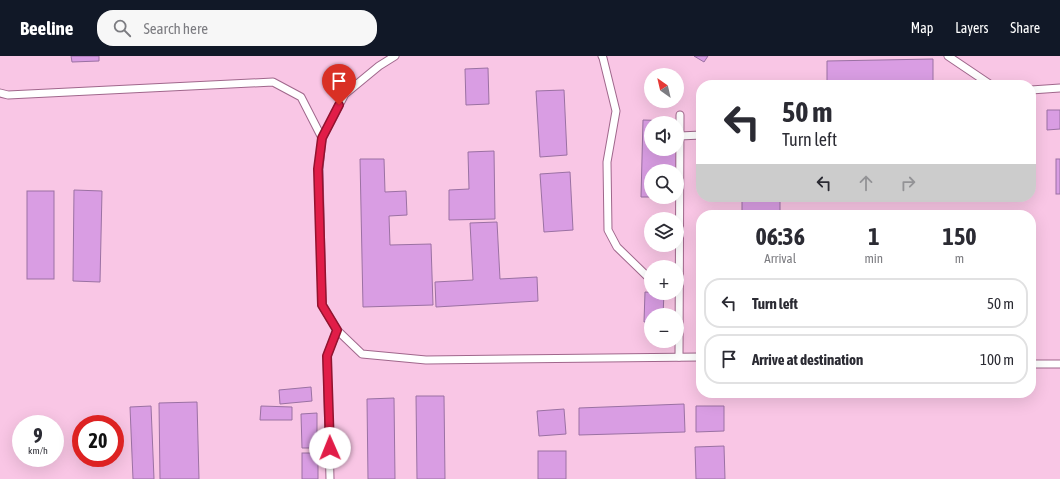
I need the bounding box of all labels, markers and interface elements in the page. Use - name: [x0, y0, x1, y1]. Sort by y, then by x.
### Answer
- search box: [97, 10, 377, 46]
- text: Beeline: [20, 17, 73, 39]
- icon: search: [111, 17, 133, 39]
- text: Search here: [143, 20, 208, 37]
- text: Map: [911, 20, 933, 36]
- text: Layers: [955, 20, 988, 36]
- text: Share: [1010, 20, 1040, 36]
- pin: [322, 64, 356, 105]
- north arrow: [644, 68, 684, 108]
- map controls: [644, 68, 684, 348]
- icon: arrive: [328, 70, 350, 92]
- icon: left: [716, 96, 768, 148]
- text: 50 m: [782, 96, 832, 128]
- button: sound: [644, 116, 684, 156]
- text: Turn left: [782, 129, 837, 150]
- button: search: [644, 164, 684, 204]
- icon: left: [813, 172, 835, 194]
- icon: ahead: [855, 172, 877, 194]
- icon: right: [897, 172, 919, 194]
- button: layers: [644, 212, 684, 252]
- text: 06:36: [756, 223, 805, 250]
- text: 1: [868, 223, 879, 250]
- text: 150: [943, 223, 976, 250]
- text: Arrival: [764, 251, 796, 266]
- text: min: [864, 251, 883, 266]
- text: m: [955, 251, 964, 266]
- button: +: [644, 260, 684, 300]
- icon: left: [718, 292, 740, 314]
- text: Turn left: [752, 295, 798, 312]
- text: 50 m: [987, 295, 1014, 312]
- button: −: [644, 308, 684, 348]
- icon: arrive: [718, 348, 740, 370]
- text: Arrive at destination: [752, 351, 863, 368]
- text: 100 m: [980, 351, 1014, 368]
- speed limit sign: 20: [72, 415, 124, 467]
- text: 9: [33, 424, 43, 447]
- position arrow: [309, 427, 351, 469]
- text: km/h: [28, 445, 48, 456]

